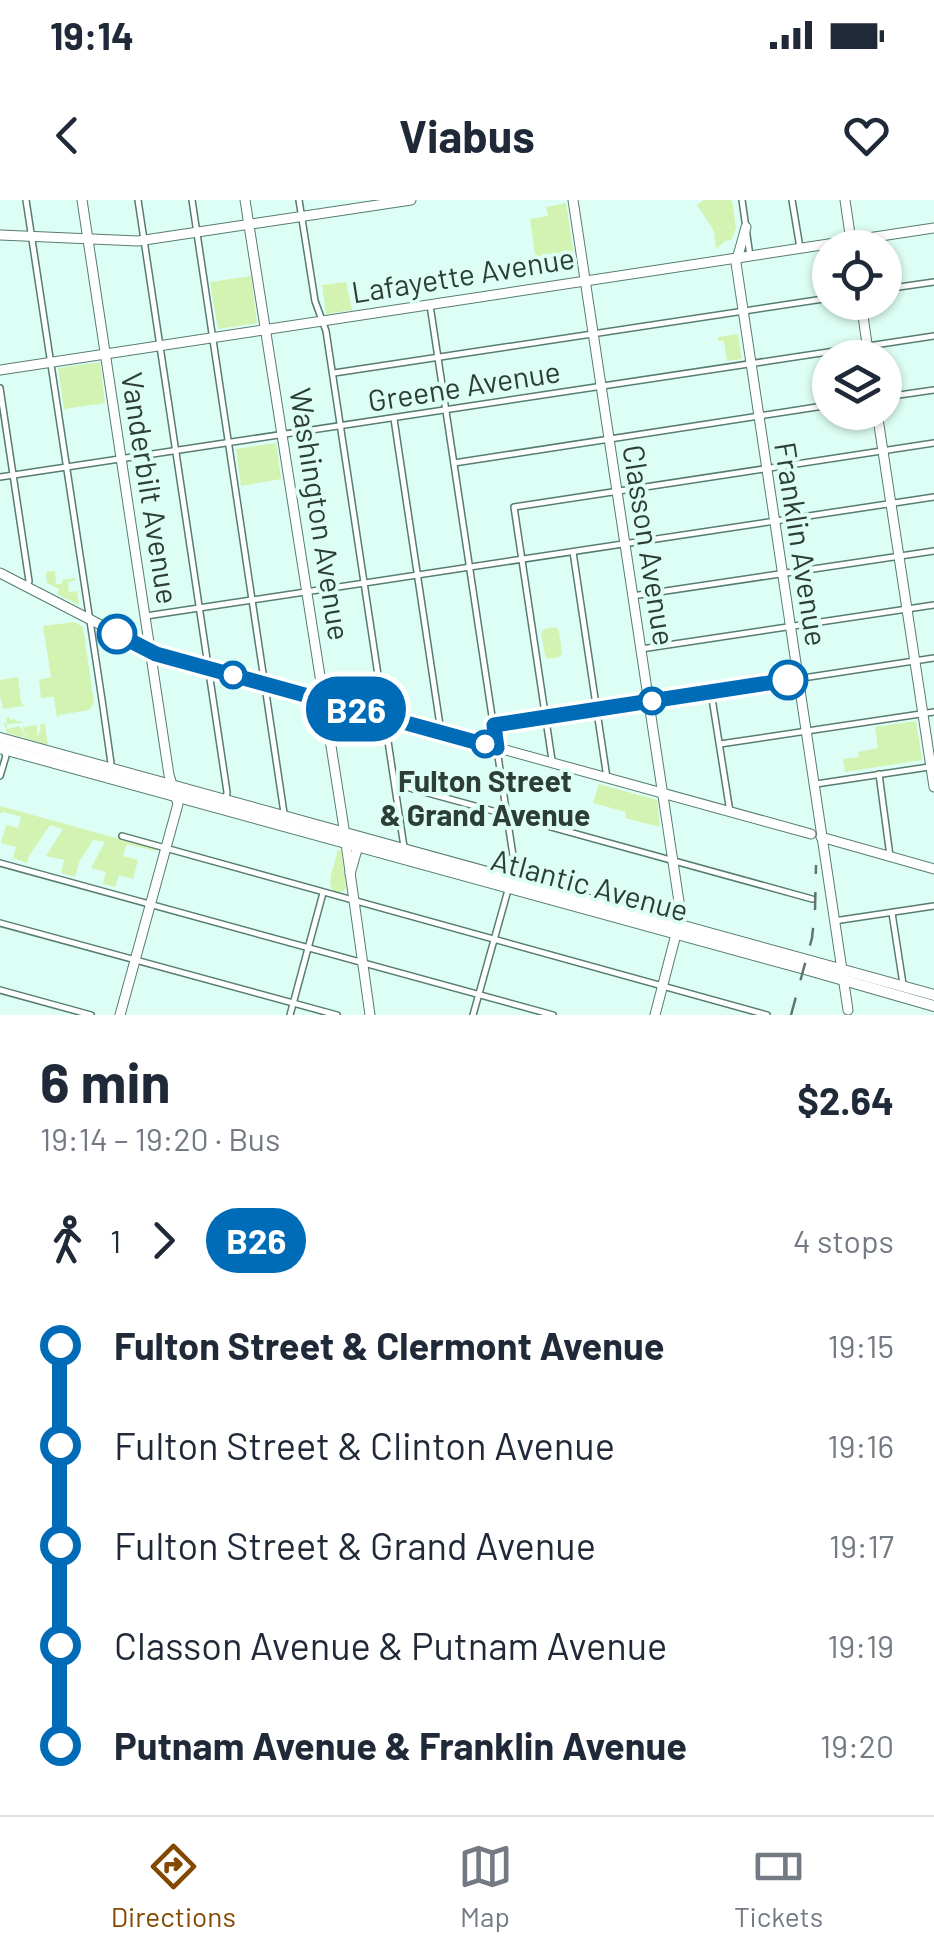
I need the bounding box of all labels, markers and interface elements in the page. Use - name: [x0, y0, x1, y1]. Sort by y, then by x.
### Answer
- text: 19:14: [50, 12, 134, 58]
- icon: back: [40, 108, 95, 163]
- text: Viabus: [399, 108, 535, 162]
- icon: heart: [839, 108, 894, 163]
- map controls: [812, 230, 902, 430]
- button: locate: [812, 230, 902, 320]
- street label: Lafayette Avenue: [349, 239, 577, 309]
- button: layers: [812, 340, 902, 430]
- street label: Greene Avenue: [365, 352, 563, 418]
- street label: Vanderbilt Avenue: [115, 370, 187, 606]
- street label: Washington Avenue: [283, 385, 359, 643]
- street label: Franklin Avenue: [768, 439, 836, 649]
- street label: Classon Avenue: [616, 442, 684, 648]
- unlabelled marker: [98, 615, 136, 653]
- unlabelled marker: [769, 661, 807, 699]
- unlabelled marker: [220, 662, 246, 688]
- line badge: B26: [298, 676, 414, 742]
- text: B26: [326, 688, 386, 730]
- unlabelled marker: [639, 688, 665, 714]
- marker: Fulton Street & Grand Avenue: [472, 731, 498, 757]
- place label: Fulton Street & Grand Avenue: [380, 762, 590, 832]
- street label: Atlantic Avenue: [487, 840, 693, 928]
- text: 6 min: [40, 1048, 171, 1114]
- text: $2.64: [797, 1077, 894, 1123]
- text: 19:14 – 19:20 · Bus: [40, 1119, 280, 1157]
- icon: walk: [40, 1213, 95, 1268]
- icon: forward: [136, 1213, 191, 1268]
- text: B26: [226, 1219, 286, 1261]
- text: 1: [110, 1221, 121, 1259]
- text: 4 stops: [793, 1221, 894, 1259]
- text: Fulton Street & Clermont Avenue: [114, 1322, 664, 1368]
- text: 19:15: [828, 1326, 894, 1364]
- text: Fulton Street & Clinton Avenue: [114, 1422, 615, 1468]
- text: 19:16: [828, 1426, 894, 1464]
- text: Fulton Street & Grand Avenue: [114, 1522, 596, 1568]
- text: 19:17: [829, 1526, 894, 1564]
- text: Classon Avenue & Putnam Avenue: [114, 1622, 667, 1668]
- text: 19:19: [827, 1626, 894, 1664]
- text: Putnam Avenue & Franklin Avenue: [114, 1722, 687, 1768]
- text: 19:20: [820, 1726, 894, 1764]
- tab: Directions: [111, 1839, 236, 1933]
- tab: Map: [458, 1839, 513, 1933]
- tab: Tickets: [734, 1839, 823, 1933]

